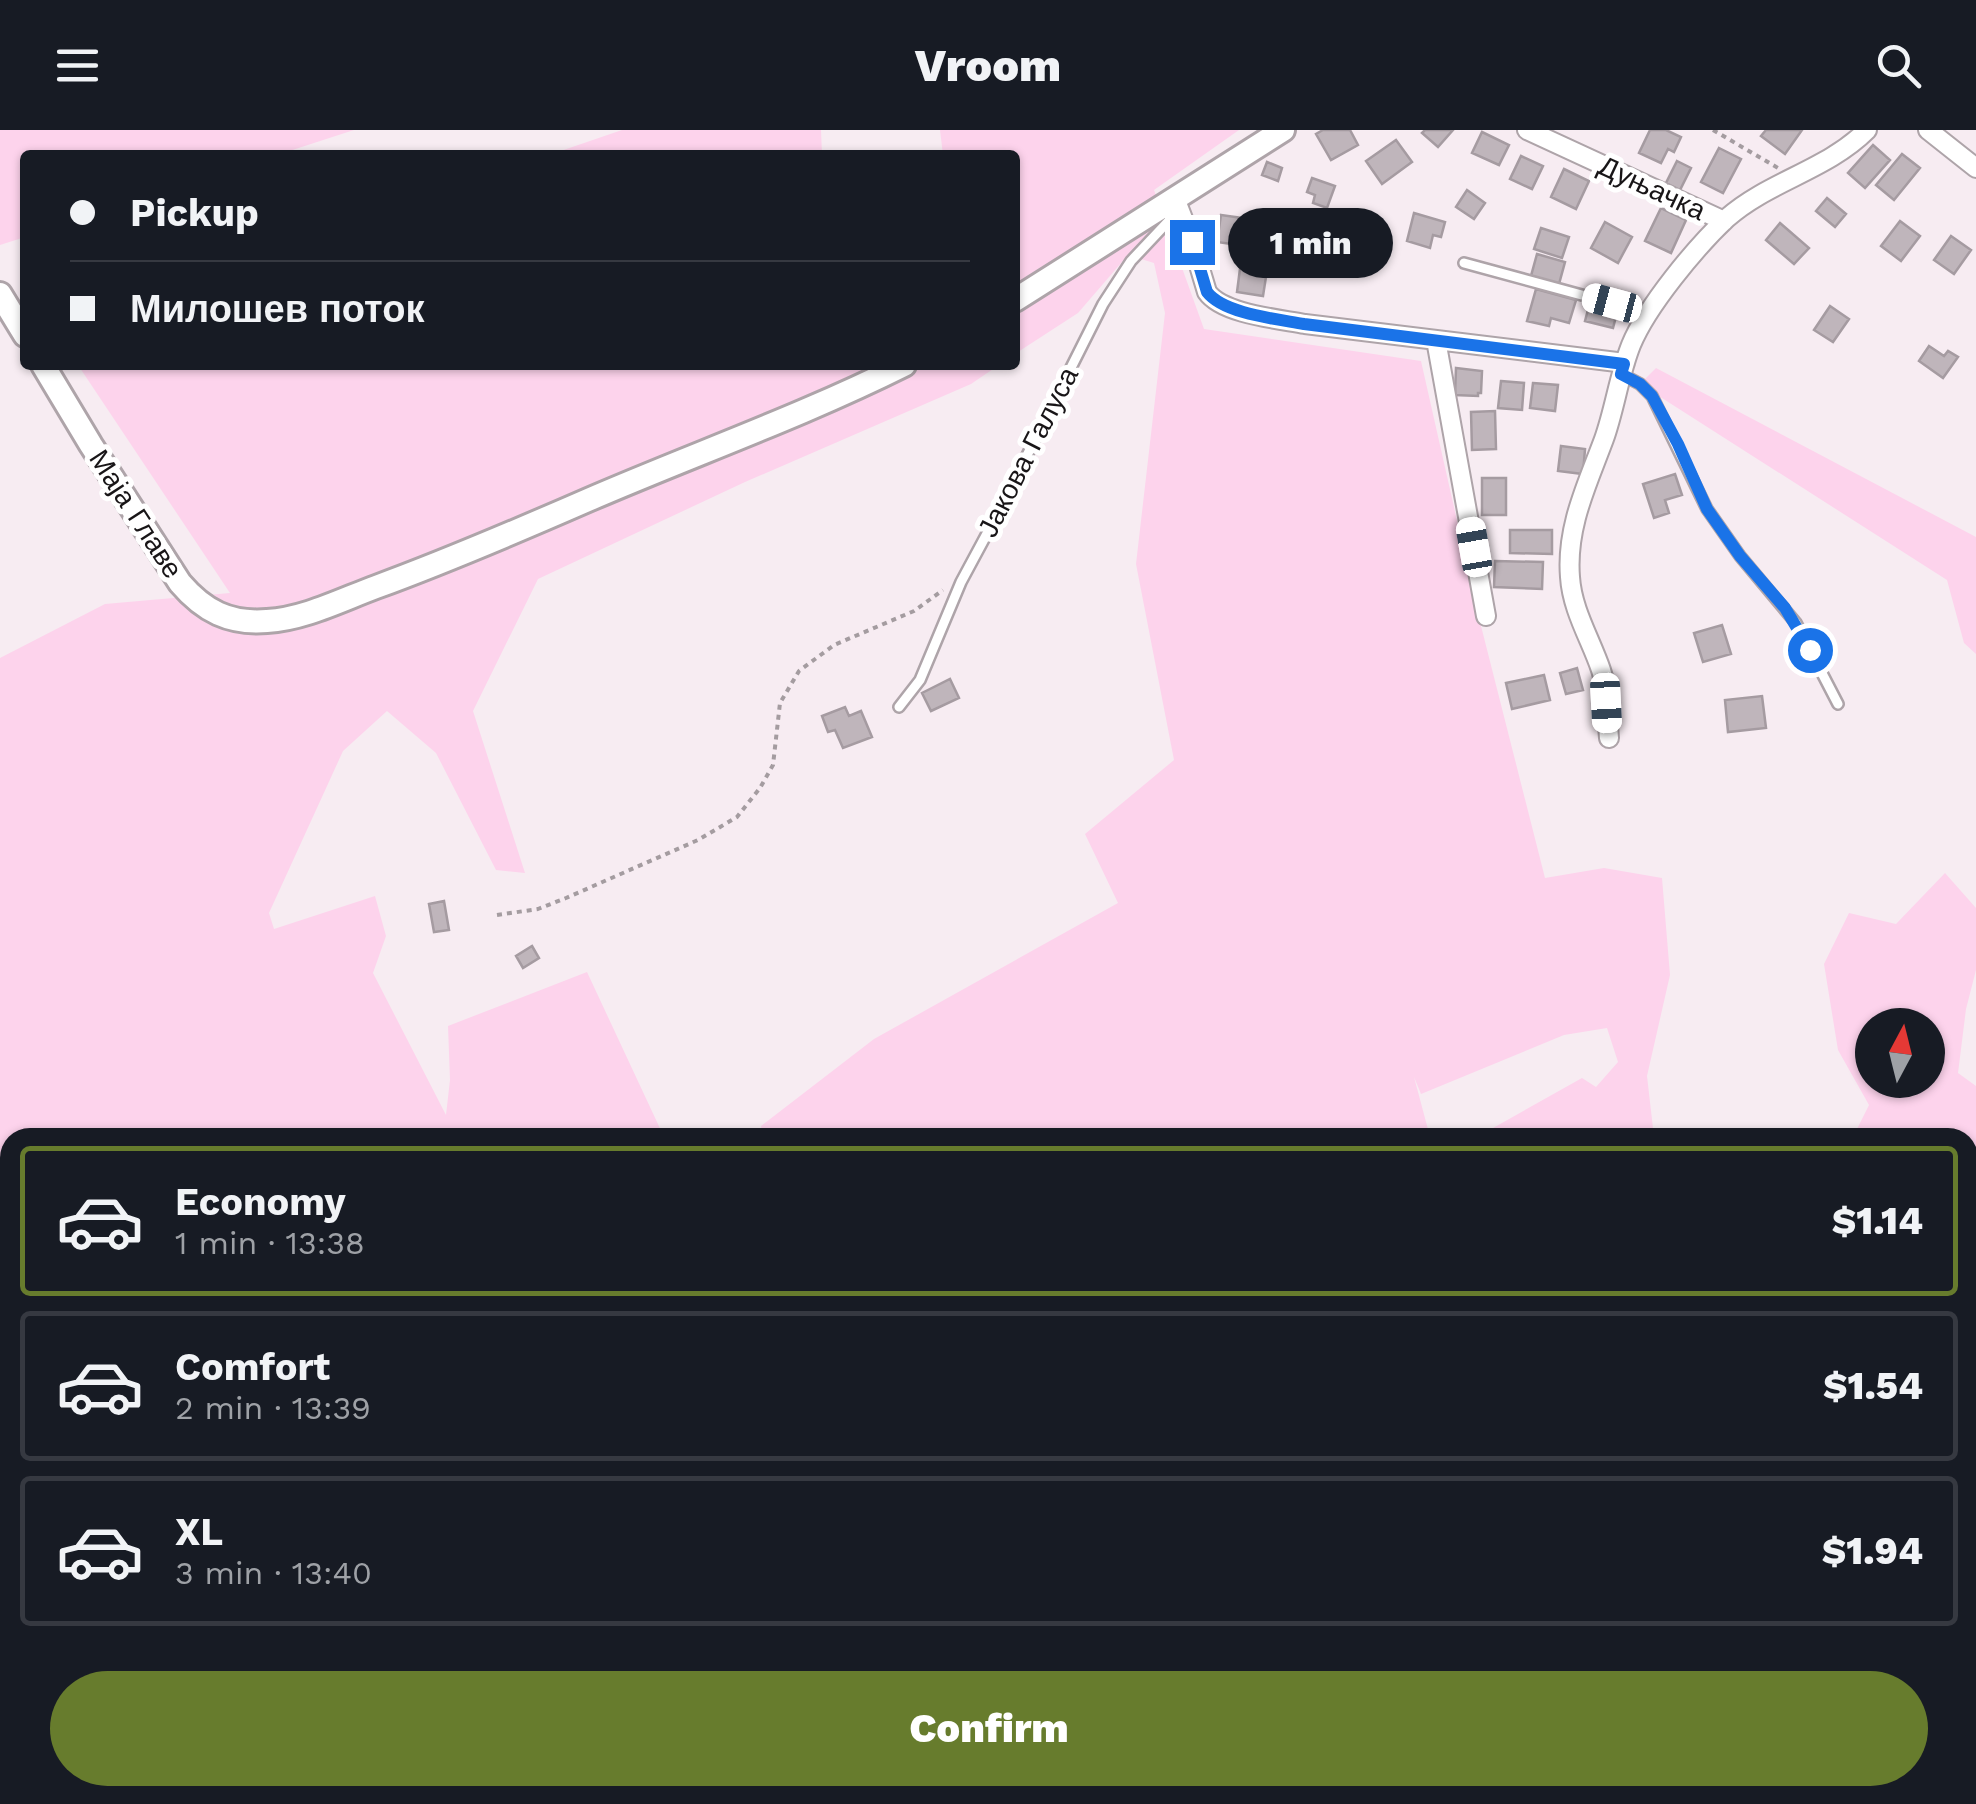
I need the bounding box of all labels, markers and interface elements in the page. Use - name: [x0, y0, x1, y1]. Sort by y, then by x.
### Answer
- icon: menu: [50, 38, 105, 93]
- icon: search: [1871, 38, 1926, 93]
- text: Vroom: [915, 39, 1061, 92]
- street label: Дуњачка: [1593, 149, 1711, 227]
- text: Pickup: [130, 191, 259, 235]
- callout: 1 min: [1227, 207, 1392, 277]
- route end: [1170, 220, 1215, 265]
- text: 1 min: [1269, 224, 1352, 262]
- car: [1579, 281, 1645, 325]
- text: Милошев поток: [130, 287, 424, 331]
- street label: Јакова Галуса: [971, 361, 1085, 542]
- street label: Маја Главе: [82, 444, 190, 584]
- car: [1454, 515, 1494, 579]
- route start: [1788, 628, 1833, 673]
- car: [1589, 672, 1623, 734]
- north arrow: [1855, 1008, 1945, 1098]
- map controls: [1855, 1008, 1945, 1098]
- icon: car: [55, 1176, 145, 1266]
- text: Economy: [175, 1180, 346, 1224]
- text: $1.14: [1832, 1199, 1923, 1243]
- text: 1 min · 13:38: [175, 1224, 365, 1262]
- icon: car: [55, 1341, 145, 1431]
- text: Comfort: [175, 1345, 330, 1389]
- text: $1.54: [1823, 1364, 1923, 1408]
- text: 2 min · 13:39: [175, 1389, 371, 1427]
- icon: car: [55, 1506, 145, 1596]
- text: XL: [175, 1510, 223, 1554]
- text: $1.94: [1822, 1529, 1923, 1573]
- text: 3 min · 13:40: [175, 1554, 372, 1592]
- button: Confirm: [50, 1671, 1928, 1786]

